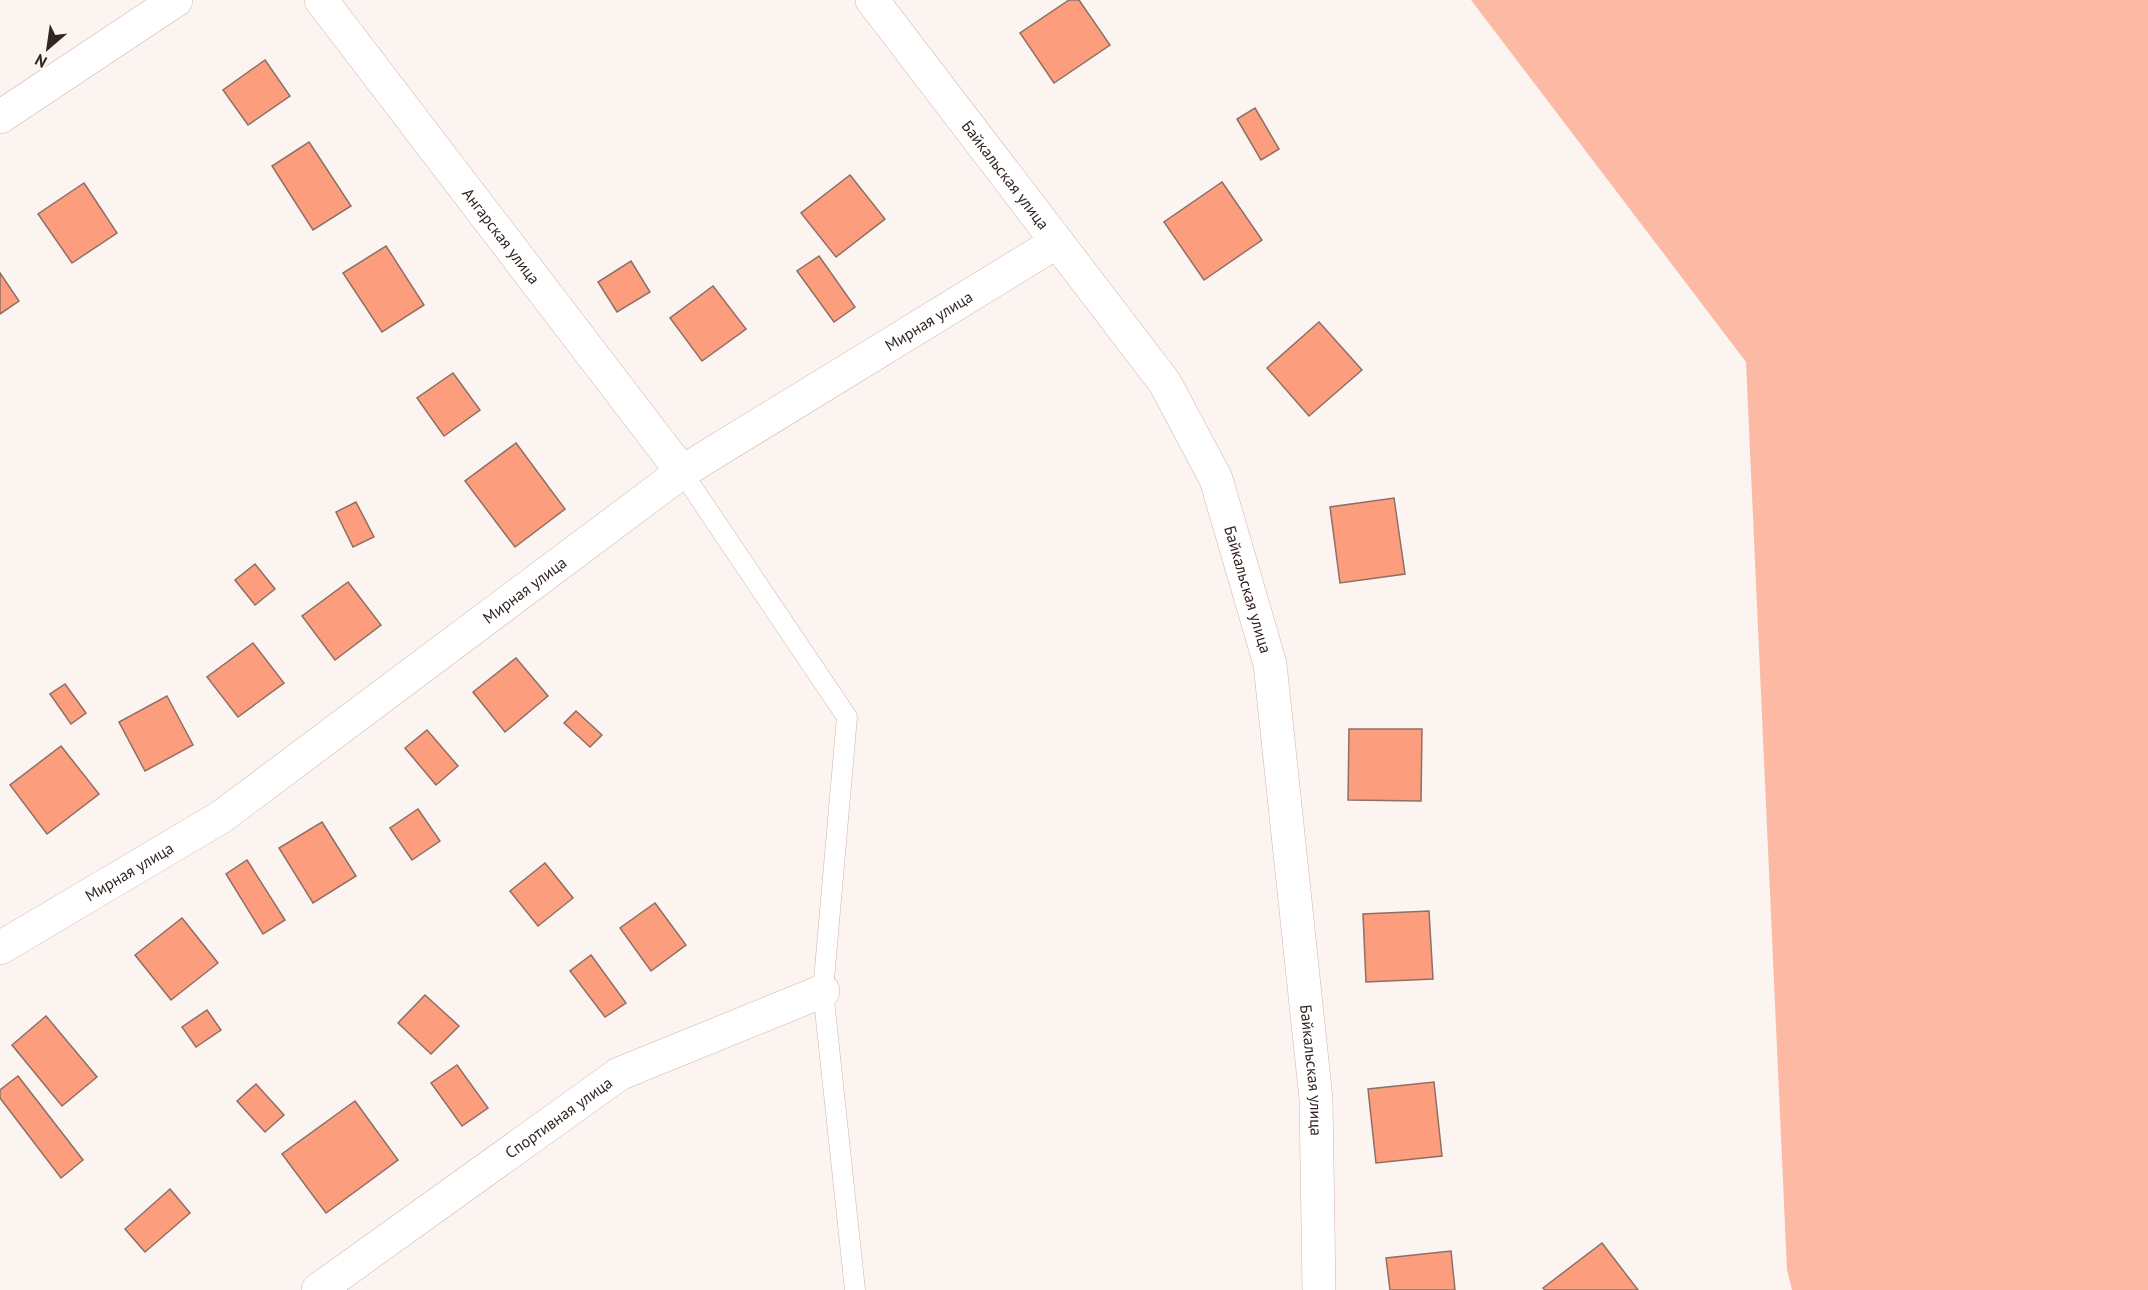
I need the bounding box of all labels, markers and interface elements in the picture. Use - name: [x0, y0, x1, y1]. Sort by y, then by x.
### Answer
- north arrow: [18, 18, 78, 78]
- text: N: [31, 50, 50, 72]
- street label: Байкальская улица: [958, 116, 1054, 233]
- street label: Ангарская улица: [458, 184, 545, 288]
- street label: Мирная улица: [881, 286, 976, 355]
- street label: Байкальская улица: [1220, 523, 1276, 656]
- street label: Мирная улица: [479, 552, 570, 628]
- street label: Мирная улица: [81, 838, 177, 905]
- street label: Байкальская улица: [1296, 1003, 1327, 1136]
- street label: Спортивная улица: [501, 1072, 616, 1163]

